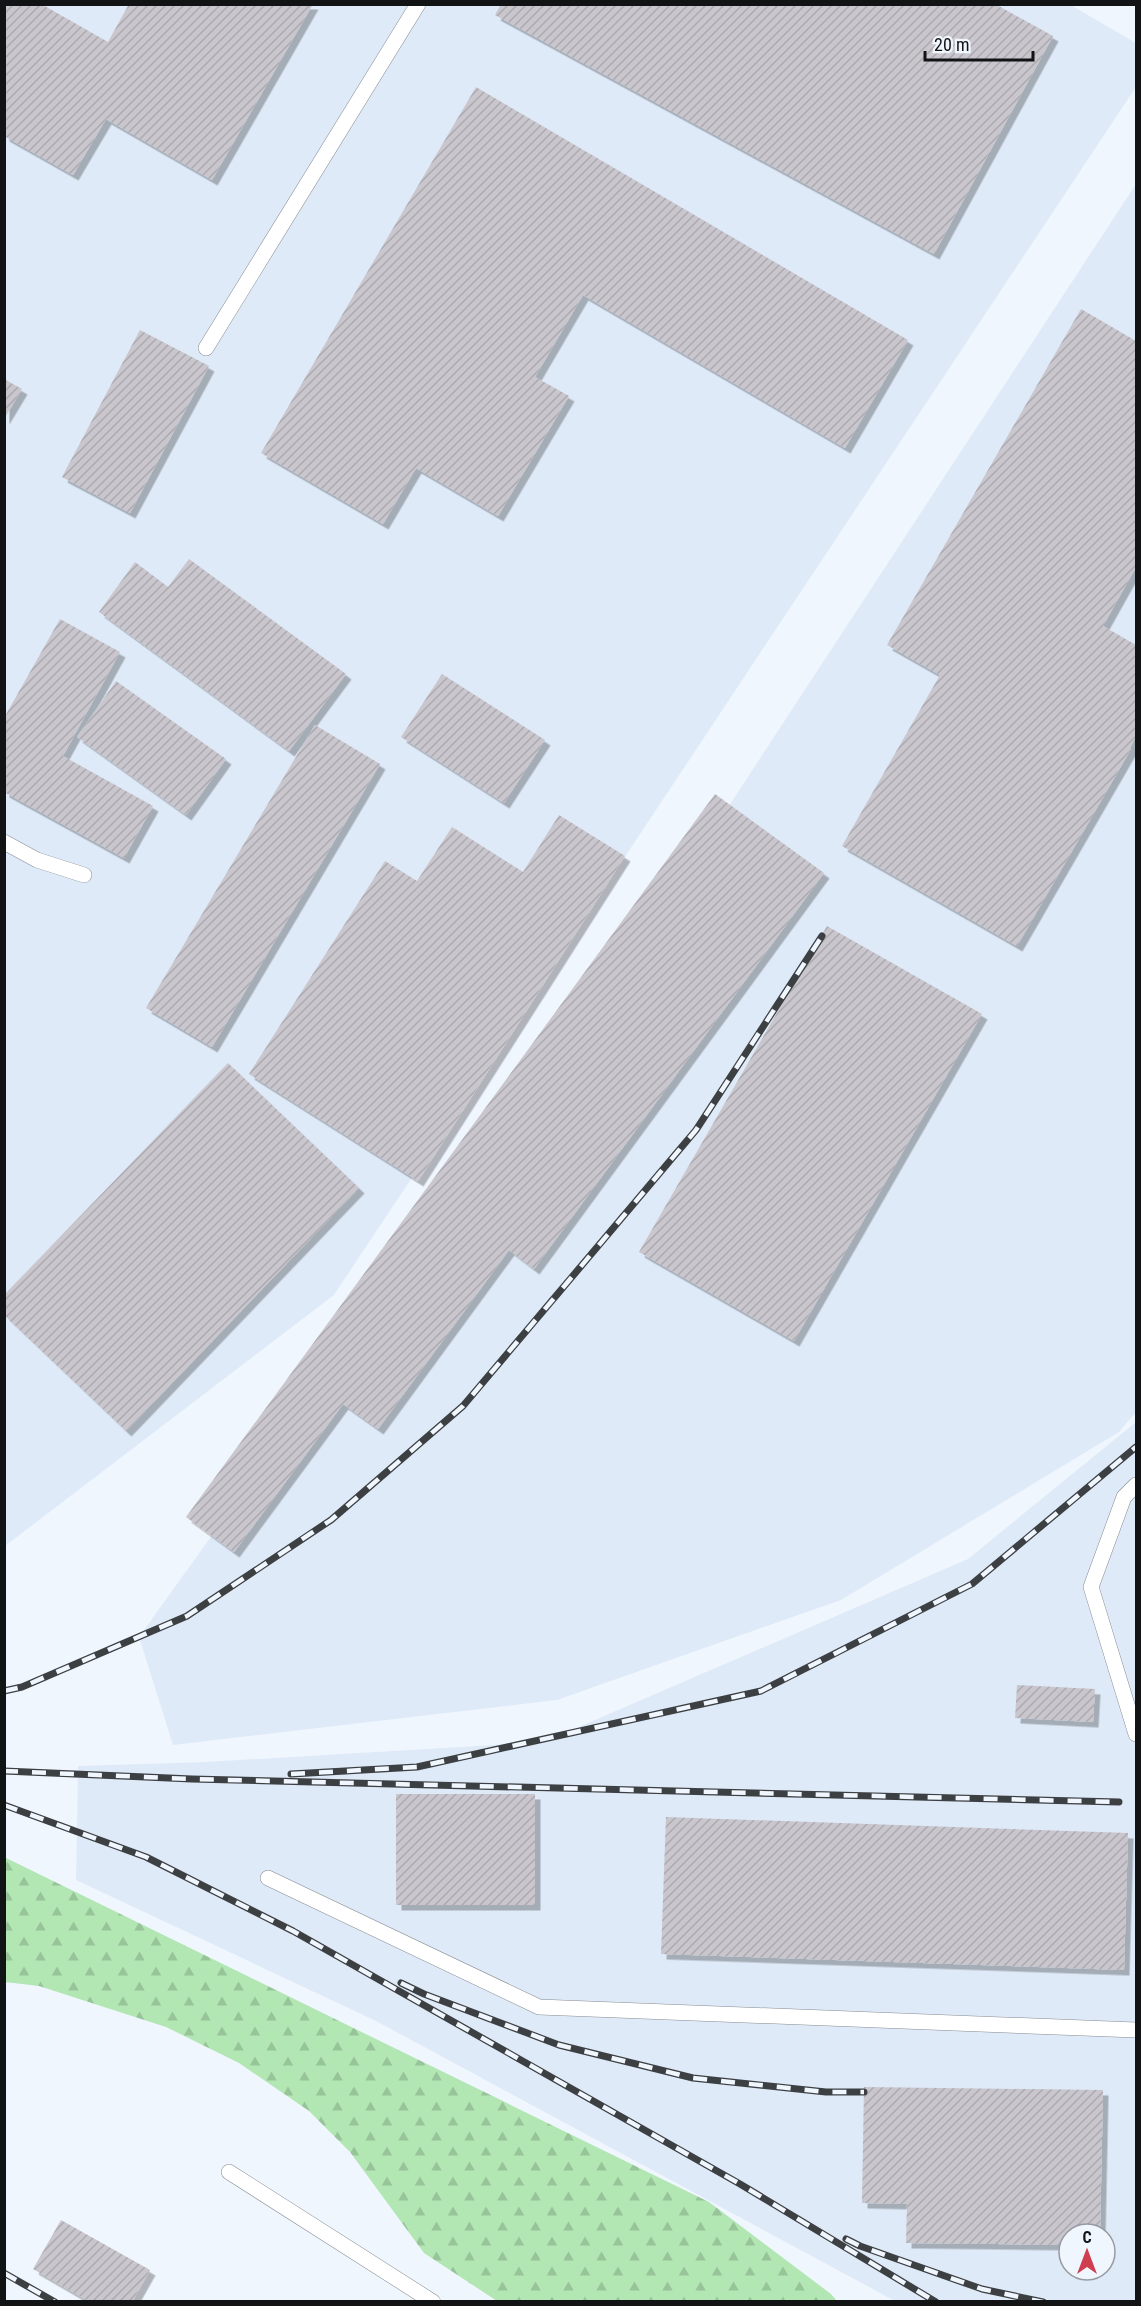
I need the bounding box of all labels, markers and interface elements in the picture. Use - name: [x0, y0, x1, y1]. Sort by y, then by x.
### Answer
- scale bar: [925, 24, 1033, 62]
- text: 20 m: [934, 34, 969, 55]
- north arrow: [1057, 2222, 1117, 2282]
- text: С: [1082, 2228, 1092, 2247]

